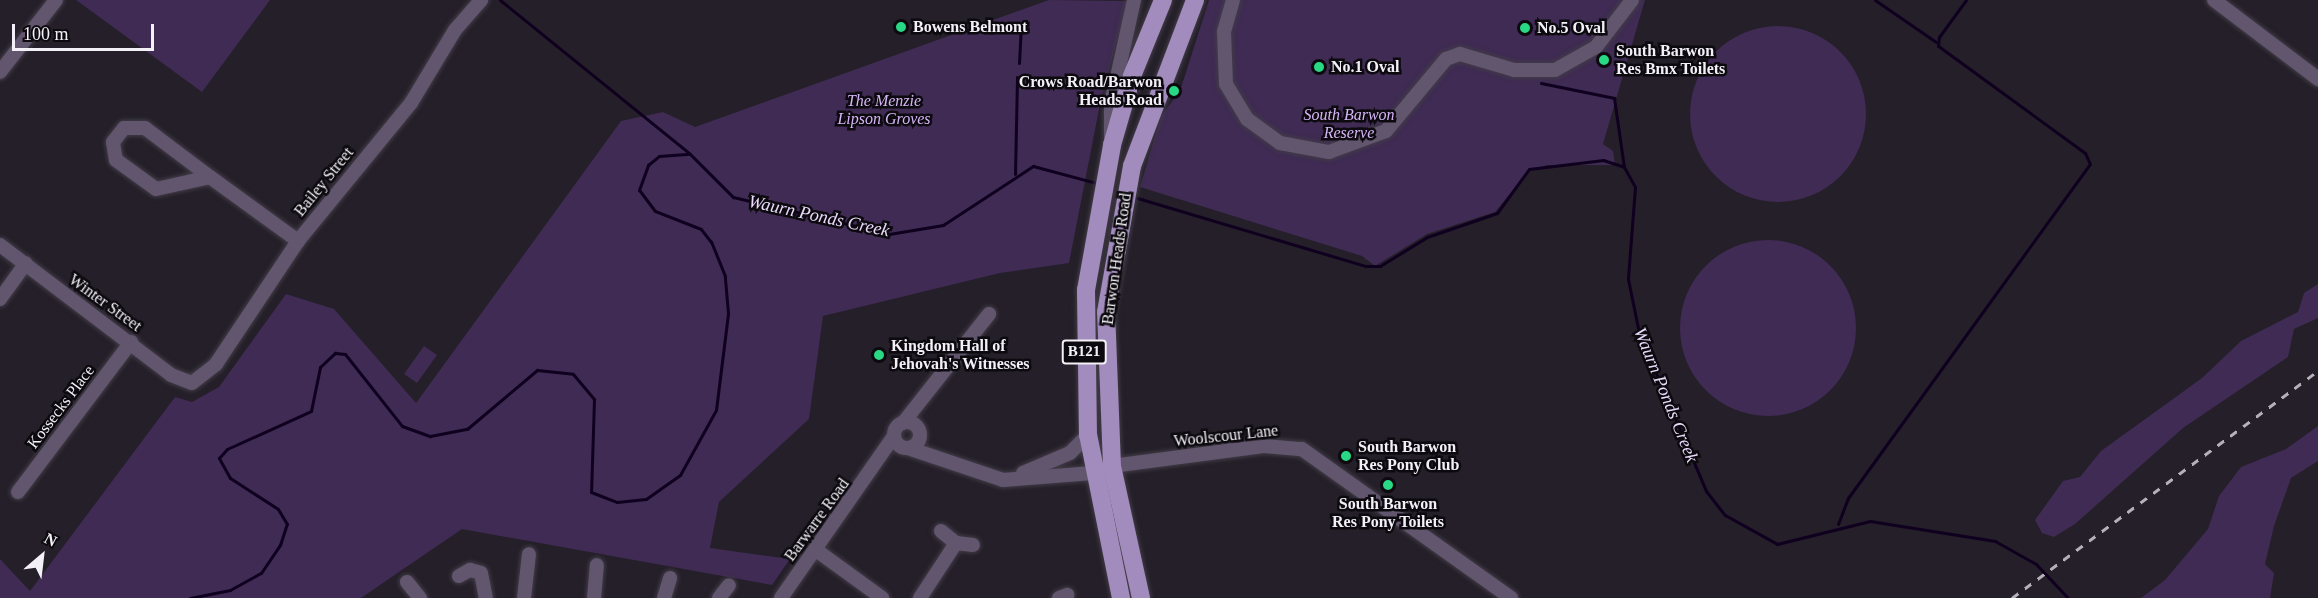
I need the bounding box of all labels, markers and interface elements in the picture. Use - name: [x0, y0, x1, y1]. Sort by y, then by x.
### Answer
- scale bar: [15, 12, 158, 50]
- place label: Bowens Belmont: [913, 17, 1027, 37]
- place label: No.5 Oval: [1537, 18, 1605, 38]
- marker: Bowens Belmont: [894, 20, 908, 34]
- marker: No.5 Oval: [1518, 21, 1532, 35]
- text: 100 m: [23, 24, 69, 44]
- place label: South Barwon Res Bmx Toilets: [1616, 41, 1726, 79]
- marker: South Barwon Res Bmx Toilets: [1597, 53, 1611, 67]
- place label: No.1 Oval: [1331, 57, 1399, 77]
- marker: No.1 Oval: [1312, 60, 1326, 74]
- place label: Crows Road/Barwon Heads Road: [1019, 72, 1162, 110]
- marker: Crows Road/Barwon Heads Road: [1167, 84, 1181, 98]
- park label: The Menzie Lipson Groves: [837, 91, 931, 129]
- park label: South Barwon Reserve: [1303, 105, 1395, 143]
- street label: Bailey Street: [290, 144, 358, 220]
- water label: Waurn Ponds Creek: [746, 191, 892, 241]
- street label: Barwon Heads Road: [1098, 192, 1136, 326]
- street label: Winter Street: [65, 270, 145, 336]
- water label: Waurn Ponds Creek: [1629, 324, 1703, 466]
- place label: Kingdom Hall of Jehovah's Witnesses: [891, 336, 1030, 374]
- road number: B121: [1062, 340, 1106, 364]
- marker: Kingdom Hall of Jehovah's Witnesses: [872, 348, 886, 362]
- street label: Kossecks Place: [24, 362, 98, 452]
- street label: Woolscour Lane: [1173, 421, 1279, 451]
- place label: South Barwon Res Pony Club: [1358, 437, 1459, 475]
- marker: South Barwon Res Pony Club: [1339, 449, 1353, 463]
- street label: Barwarre Road: [781, 475, 853, 565]
- marker: South Barwon Res Pony Toilets: [1381, 478, 1395, 492]
- place label: South Barwon Res Pony Toilets: [1332, 494, 1444, 532]
- north arrow: [12, 526, 72, 586]
- text: N: [42, 529, 60, 550]

